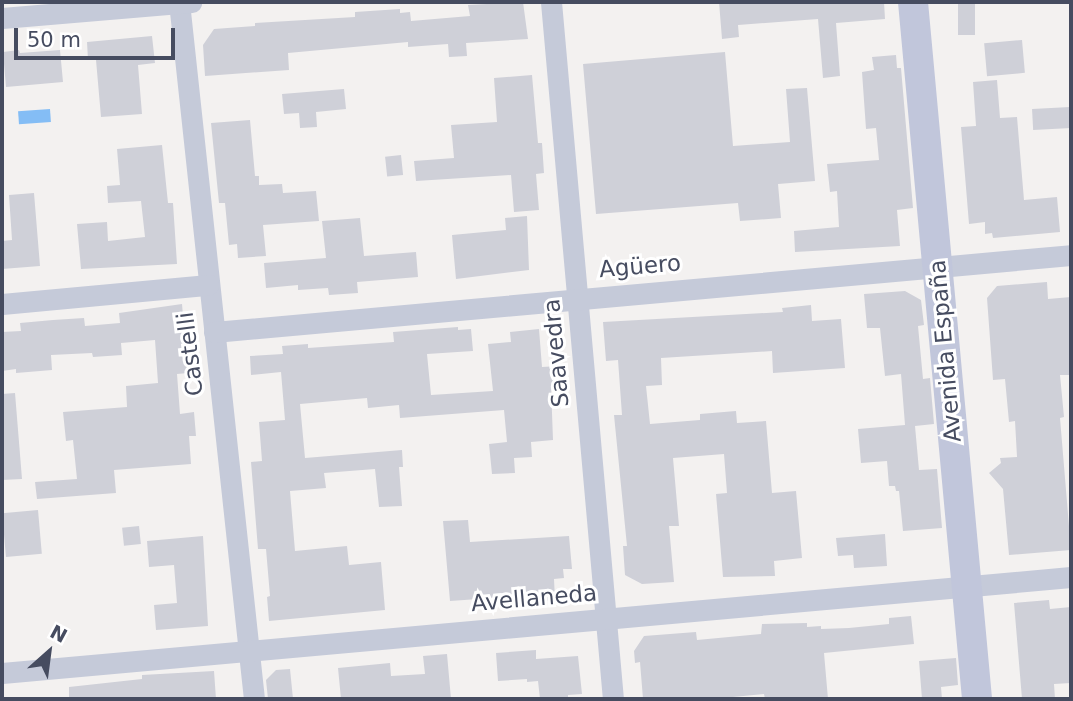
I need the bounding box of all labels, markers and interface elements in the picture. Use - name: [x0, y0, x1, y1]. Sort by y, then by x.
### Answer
- scale bar: [18, 14, 178, 58]
- text: 50 m: [27, 28, 81, 52]
- street label: Agüero: [598, 249, 682, 283]
- street label: Avenida España: [923, 259, 967, 443]
- street label: Saavedra: [538, 298, 574, 408]
- street label: Castelli: [171, 310, 209, 398]
- street label: Avellaneda: [470, 579, 598, 617]
- north arrow: [14, 617, 84, 687]
- text: N: [47, 620, 71, 647]

